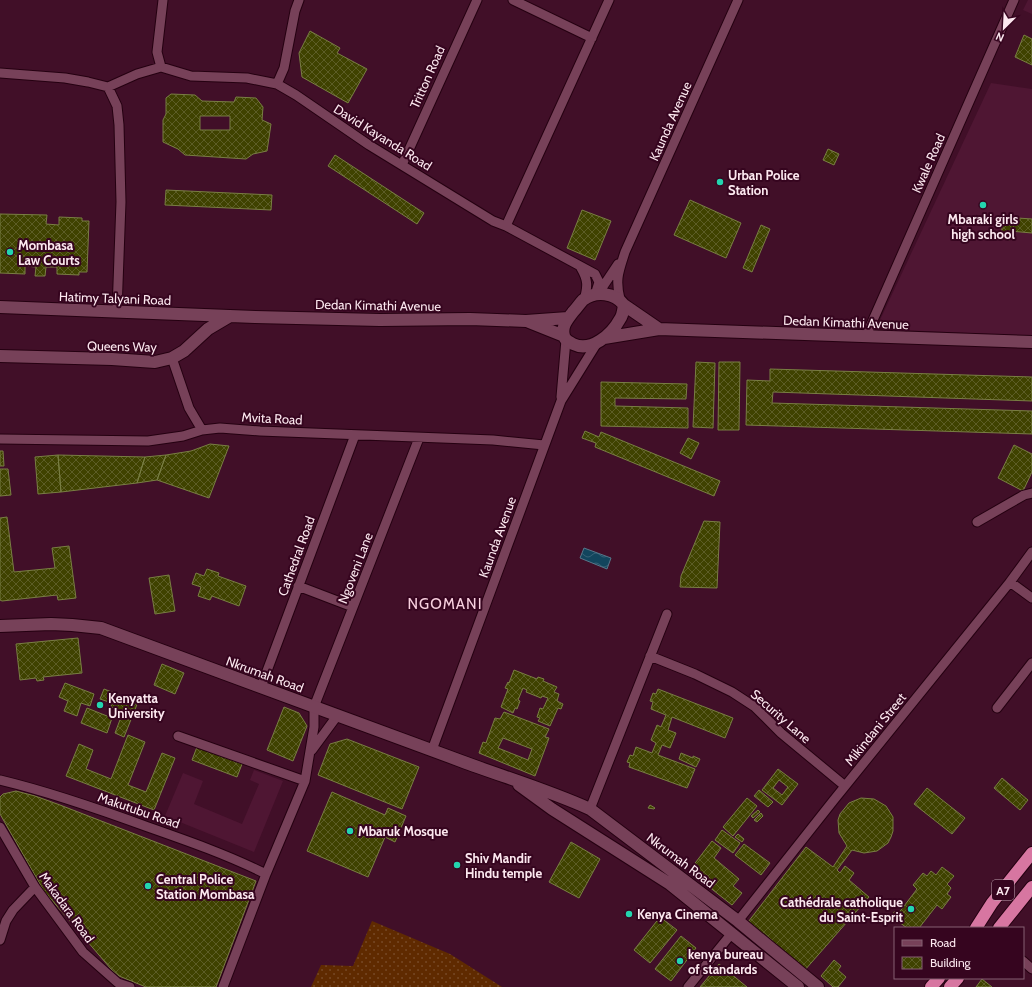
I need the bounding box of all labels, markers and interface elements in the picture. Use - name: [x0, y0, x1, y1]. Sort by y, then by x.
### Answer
- north arrow: [984, 8, 1024, 48]
- text: N: [994, 29, 1006, 45]
- street label: Tritton Road: [406, 43, 448, 111]
- street label: Kaunda Avenue: [645, 78, 695, 163]
- street label: David Kayanda Road: [331, 100, 435, 174]
- street label: Kwale Road: [908, 131, 948, 195]
- place label: Urban Police Station: [728, 167, 800, 198]
- marker: Urban Police Station: [715, 177, 725, 187]
- marker: Mbaraki girls high school: [978, 200, 988, 210]
- place label: Mbaraki girls high school: [948, 211, 1019, 242]
- place label: Mombasa Law Courts: [18, 237, 80, 268]
- marker: Mombasa Law Courts: [5, 247, 15, 257]
- street label: Hatimy Talyani Road: [59, 288, 171, 308]
- street label: Dedan Kimathi Avenue: [315, 296, 441, 314]
- street label: Dedan Kimathi Avenue: [783, 312, 910, 332]
- street label: Queens Way: [87, 337, 158, 355]
- street label: Mvita Road: [241, 408, 303, 428]
- street label: Kaunda Avenue: [475, 494, 519, 580]
- street label: Cathedral Road: [274, 514, 318, 598]
- street label: Ngoveni Lane: [334, 530, 376, 606]
- district label: NGOMANI: [408, 595, 482, 613]
- street label: Nkrumah Road: [224, 653, 306, 695]
- street label: Security Lane: [748, 686, 815, 747]
- street label: Mikindani Street: [841, 689, 910, 769]
- place label: Kenyatta University: [108, 690, 165, 721]
- marker: Kenyatta University: [95, 700, 105, 710]
- street label: Makutubu Road: [96, 788, 182, 832]
- place label: Mbaruk Mosque: [358, 823, 448, 839]
- marker: Mbaruk Mosque: [345, 826, 355, 836]
- street label: Nkrumah Road: [644, 829, 718, 891]
- place label: Shiv Mandir Hindu temple: [465, 850, 542, 881]
- marker: Shiv Mandir Hindu temple: [452, 860, 462, 870]
- street label: Makadara Road: [36, 868, 98, 946]
- place label: Central Police Station Mombasa: [156, 871, 255, 902]
- road number: A7: [992, 880, 1014, 900]
- marker: Central Police Station Mombasa: [143, 881, 153, 891]
- place label: Cathédrale catholique du Saint-Esprit: [780, 894, 904, 925]
- marker: Cathédrale catholique du Saint-Esprit: [906, 904, 916, 914]
- place label: Kenya Cinema: [637, 906, 718, 922]
- marker: Kenya Cinema: [624, 909, 634, 919]
- legend: [894, 927, 1024, 979]
- text: Road: [930, 935, 956, 950]
- place label: kenya bureau of standards: [688, 946, 763, 977]
- text: Building: [930, 955, 972, 970]
- marker: kenya bureau of standards: [675, 956, 685, 966]

